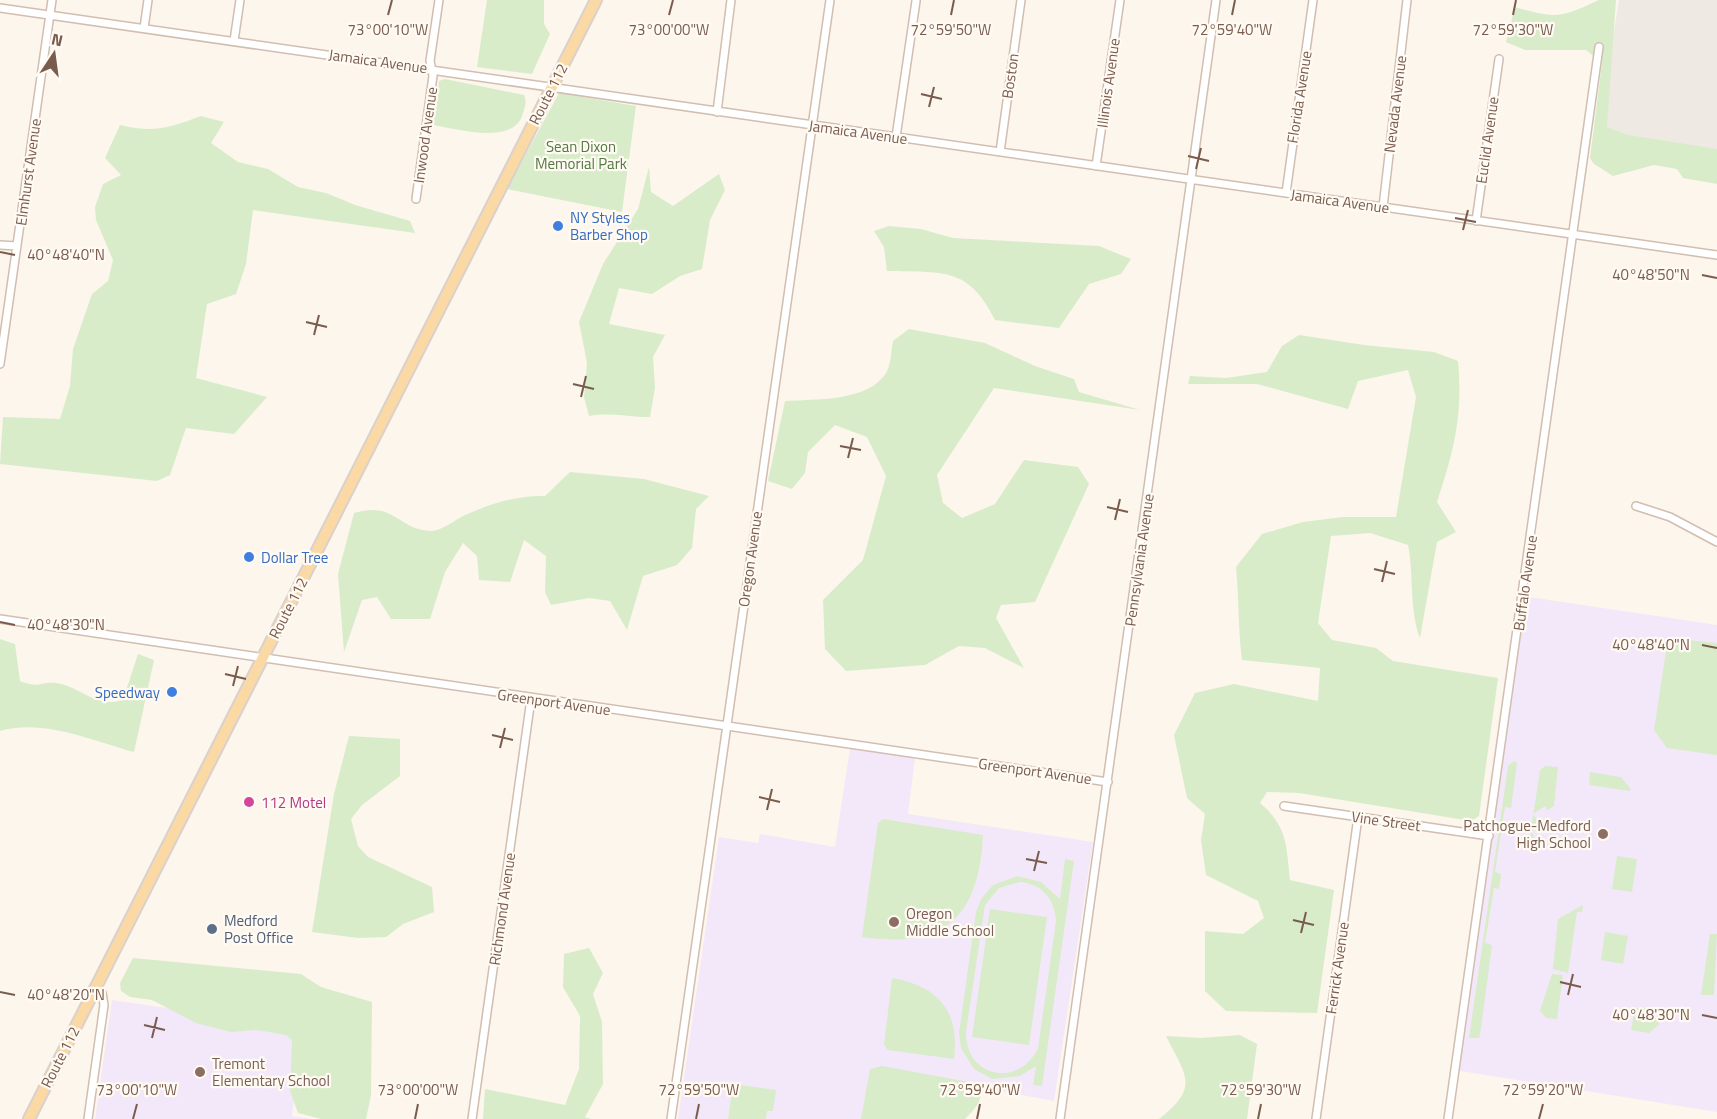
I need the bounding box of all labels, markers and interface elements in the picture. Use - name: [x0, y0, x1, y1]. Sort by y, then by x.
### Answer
- text: 73°00'10"W: [348, 18, 428, 41]
- text: 73°00'00"W: [629, 18, 709, 41]
- text: 72°59'50"W: [911, 18, 991, 41]
- text: 72°59'40"W: [1192, 18, 1272, 41]
- text: 72°59'30"W: [1473, 18, 1553, 41]
- north arrow: [24, 24, 84, 84]
- text: N: [49, 26, 65, 52]
- street label: Illinois Avenue: [1090, 37, 1126, 129]
- street label: Jamaica Avenue: [327, 43, 429, 79]
- street label: Florida Avenue: [1280, 49, 1318, 145]
- street label: Boston: [995, 52, 1025, 100]
- street label: Nevada Avenue: [1378, 54, 1412, 154]
- street label: Route 112: [523, 59, 573, 129]
- street label: Inwood Avenue: [407, 85, 443, 185]
- street label: Euclid Avenue: [1470, 95, 1504, 185]
- street label: Jamaica Avenue: [807, 114, 909, 150]
- street label: Elmhurst Avenue: [9, 117, 47, 227]
- park label: Sean Dixon Memorial Park: [535, 135, 627, 175]
- street label: Jamaica Avenue: [1289, 183, 1391, 219]
- place label: NY Styles Barber Shop: [570, 206, 648, 246]
- marker: NY Styles Barber Shop: [551, 219, 565, 233]
- text: 40°48'40"N: [27, 243, 105, 266]
- text: 40°48'50"N: [1612, 263, 1690, 286]
- street label: Pennsylvania Avenue: [1118, 492, 1160, 628]
- street label: Oregon Avenue: [732, 510, 768, 608]
- street label: Buffalo Avenue: [1507, 534, 1543, 632]
- place label: Dollar Tree: [261, 546, 328, 569]
- marker: Dollar Tree: [242, 550, 256, 564]
- street label: Route 112: [263, 573, 313, 643]
- text: 40°48'30"N: [27, 613, 105, 636]
- text: 40°48'40"N: [1612, 633, 1690, 656]
- place label: Speedway: [95, 681, 160, 704]
- street label: Greenport Avenue: [496, 683, 612, 721]
- marker: Speedway: [165, 685, 179, 699]
- street label: Greenport Avenue: [977, 752, 1093, 790]
- place label: 112 Motel: [261, 791, 326, 814]
- marker: 112 Motel: [242, 795, 256, 809]
- street label: Vine Street: [1350, 805, 1423, 837]
- place label: Patchogue-Medford High School: [1463, 814, 1591, 854]
- marker: Patchogue-Medford High School: [1596, 827, 1610, 841]
- street label: Richmond Avenue: [483, 851, 521, 967]
- place label: Oregon Middle School: [906, 902, 994, 942]
- place label: Medford Post Office: [224, 909, 293, 949]
- marker: Oregon Middle School: [887, 915, 901, 929]
- street label: Ferrick Avenue: [1319, 920, 1355, 1016]
- marker: Medford Post Office: [205, 922, 219, 936]
- text: 40°48'20"N: [27, 983, 105, 1006]
- text: 40°48'30"N: [1612, 1003, 1690, 1026]
- street label: Route 112: [35, 1022, 85, 1092]
- place label: Tremont Elementary School: [212, 1052, 330, 1092]
- marker: Tremont Elementary School: [193, 1065, 207, 1079]
- text: 73°00'10"W: [97, 1078, 177, 1101]
- text: 73°00'00"W: [378, 1078, 458, 1101]
- text: 72°59'50"W: [659, 1078, 739, 1101]
- text: 72°59'40"W: [940, 1078, 1020, 1101]
- text: 72°59'30"W: [1221, 1078, 1301, 1101]
- text: 72°59'20"W: [1503, 1078, 1583, 1101]

